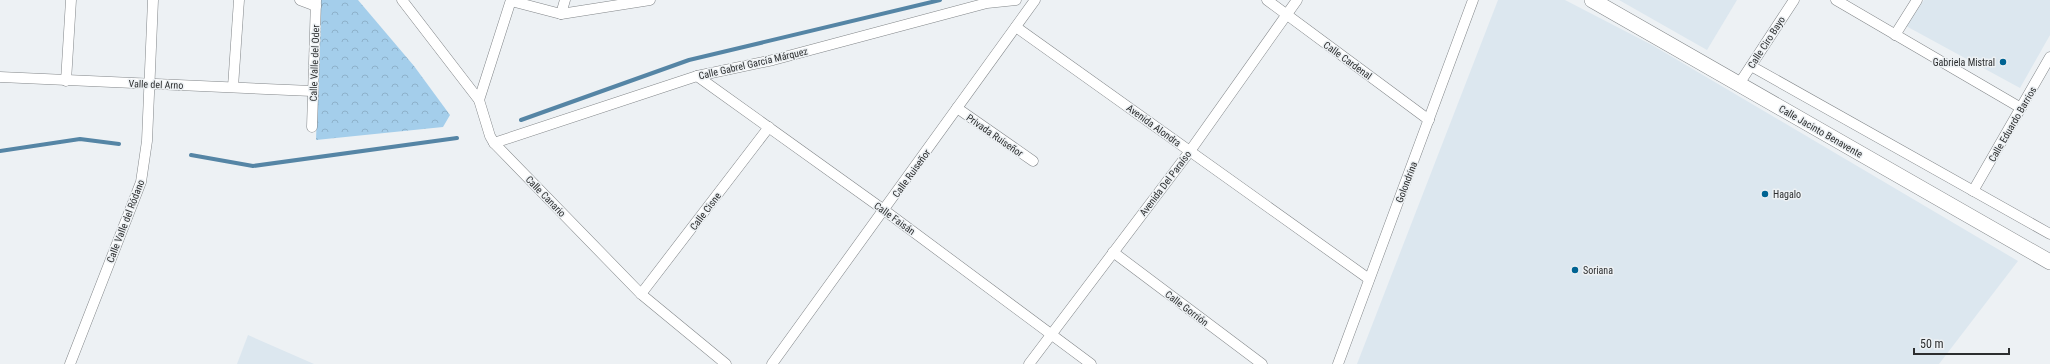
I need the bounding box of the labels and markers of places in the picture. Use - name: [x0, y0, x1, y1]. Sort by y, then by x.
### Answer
- place label: Gabriela Mistral: [1933, 57, 1995, 68]
- marker: Gabriela Mistral: [1998, 57, 2008, 67]
- marker: Hagalo: [1760, 189, 1770, 199]
- place label: Hagalo: [1773, 189, 1801, 200]
- marker: Soriana: [1570, 265, 1580, 275]
- place label: Soriana: [1583, 265, 1613, 276]

